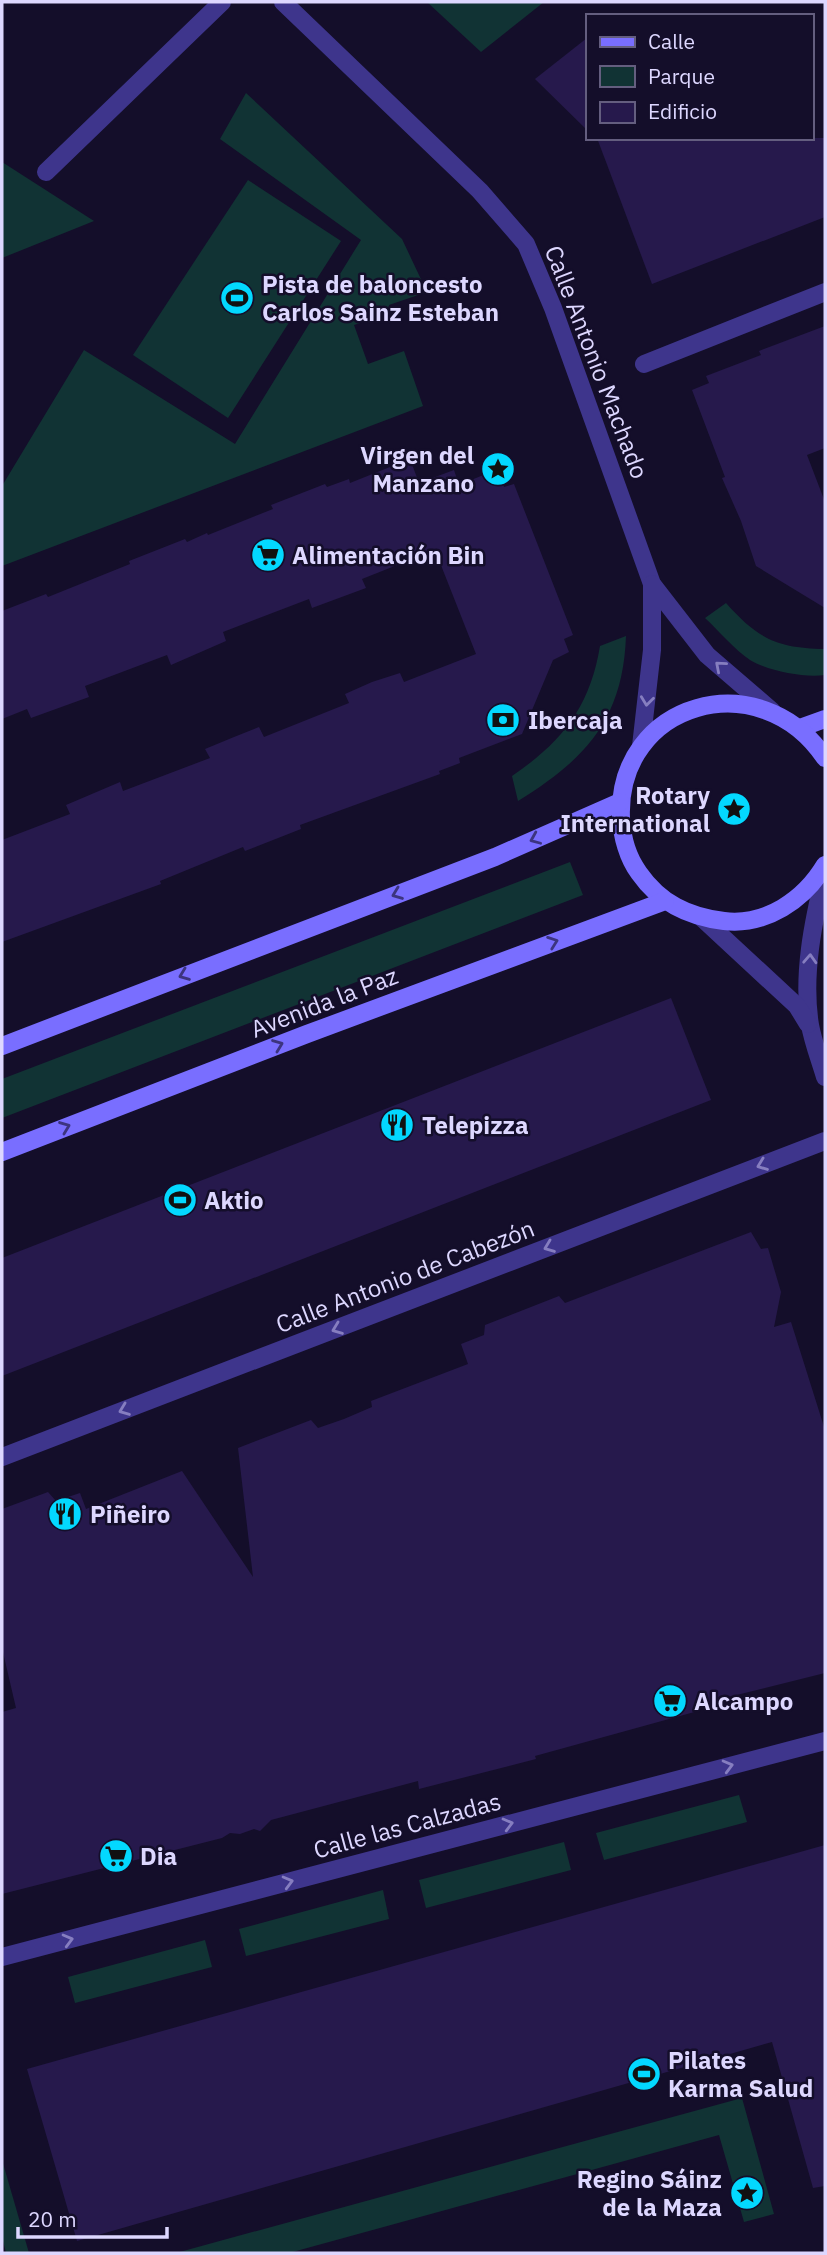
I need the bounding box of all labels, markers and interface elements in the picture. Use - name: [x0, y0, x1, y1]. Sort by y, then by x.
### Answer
- legend: [586, 14, 813, 140]
- text: Calle: [648, 27, 695, 55]
- text: Parque: [648, 62, 715, 90]
- text: Edificio: [648, 97, 717, 125]
- street label: Calle Antonio Machado: [538, 241, 656, 483]
- place label: Pista de baloncesto Carlos Sainz Esteban: [262, 268, 499, 328]
- sports icon: Pista de baloncesto Carlos Sainz Esteban: [218, 279, 256, 317]
- place label: Virgen del Manzano: [360, 439, 474, 499]
- place icon: Virgen del Manzano: [479, 450, 517, 488]
- supermarket icon: Alimentación Bin: [249, 536, 287, 574]
- place label: Alimentación Bin: [292, 539, 485, 571]
- one-way arrow: [715, 662, 728, 674]
- one-way arrow: [640, 695, 655, 707]
- bank icon: Ibercaja: [484, 701, 522, 739]
- place label: Ibercaja: [528, 704, 623, 736]
- place label: Rotary International: [560, 779, 710, 839]
- place icon: Rotary International: [715, 790, 753, 828]
- one-way arrow: [530, 831, 542, 845]
- one-way arrow: [391, 886, 403, 900]
- one-way arrow: [546, 936, 558, 950]
- one-way arrow: [802, 953, 817, 964]
- street label: Avenida la Paz: [246, 959, 402, 1045]
- one-way arrow: [179, 967, 191, 981]
- one-way arrow: [271, 1039, 283, 1053]
- restaurant icon: Telepizza: [378, 1106, 416, 1144]
- place label: Telepizza: [422, 1109, 529, 1141]
- one-way arrow: [59, 1121, 71, 1135]
- one-way arrow: [756, 1157, 768, 1171]
- sports icon: Aktio: [161, 1181, 199, 1219]
- place label: Aktio: [204, 1184, 264, 1216]
- street label: Calle Antonio de Cabezón: [271, 1212, 539, 1340]
- one-way arrow: [544, 1239, 556, 1253]
- one-way arrow: [331, 1320, 343, 1334]
- one-way arrow: [119, 1402, 131, 1416]
- restaurant icon: Piñeiro: [46, 1495, 84, 1533]
- place label: Piñeiro: [90, 1498, 170, 1530]
- supermarket icon: Alcampo: [651, 1682, 689, 1720]
- place label: Alcampo: [694, 1685, 793, 1717]
- one-way arrow: [722, 1760, 734, 1775]
- street label: Calle las Calzadas: [310, 1785, 504, 1865]
- one-way arrow: [502, 1818, 514, 1832]
- supermarket icon: Dia: [97, 1837, 135, 1875]
- place label: Dia: [140, 1840, 177, 1872]
- one-way arrow: [282, 1876, 294, 1890]
- one-way arrow: [62, 1934, 74, 1948]
- place label: Pilates Karma Salud: [668, 2044, 813, 2104]
- sports icon: Pilates Karma Salud: [625, 2055, 663, 2093]
- place label: Regino Sáinz de la Maza: [577, 2163, 722, 2223]
- place icon: Regino Sáinz de la Maza: [728, 2174, 766, 2212]
- scale bar: [18, 2196, 166, 2240]
- text: 20 m: [28, 2205, 77, 2233]

